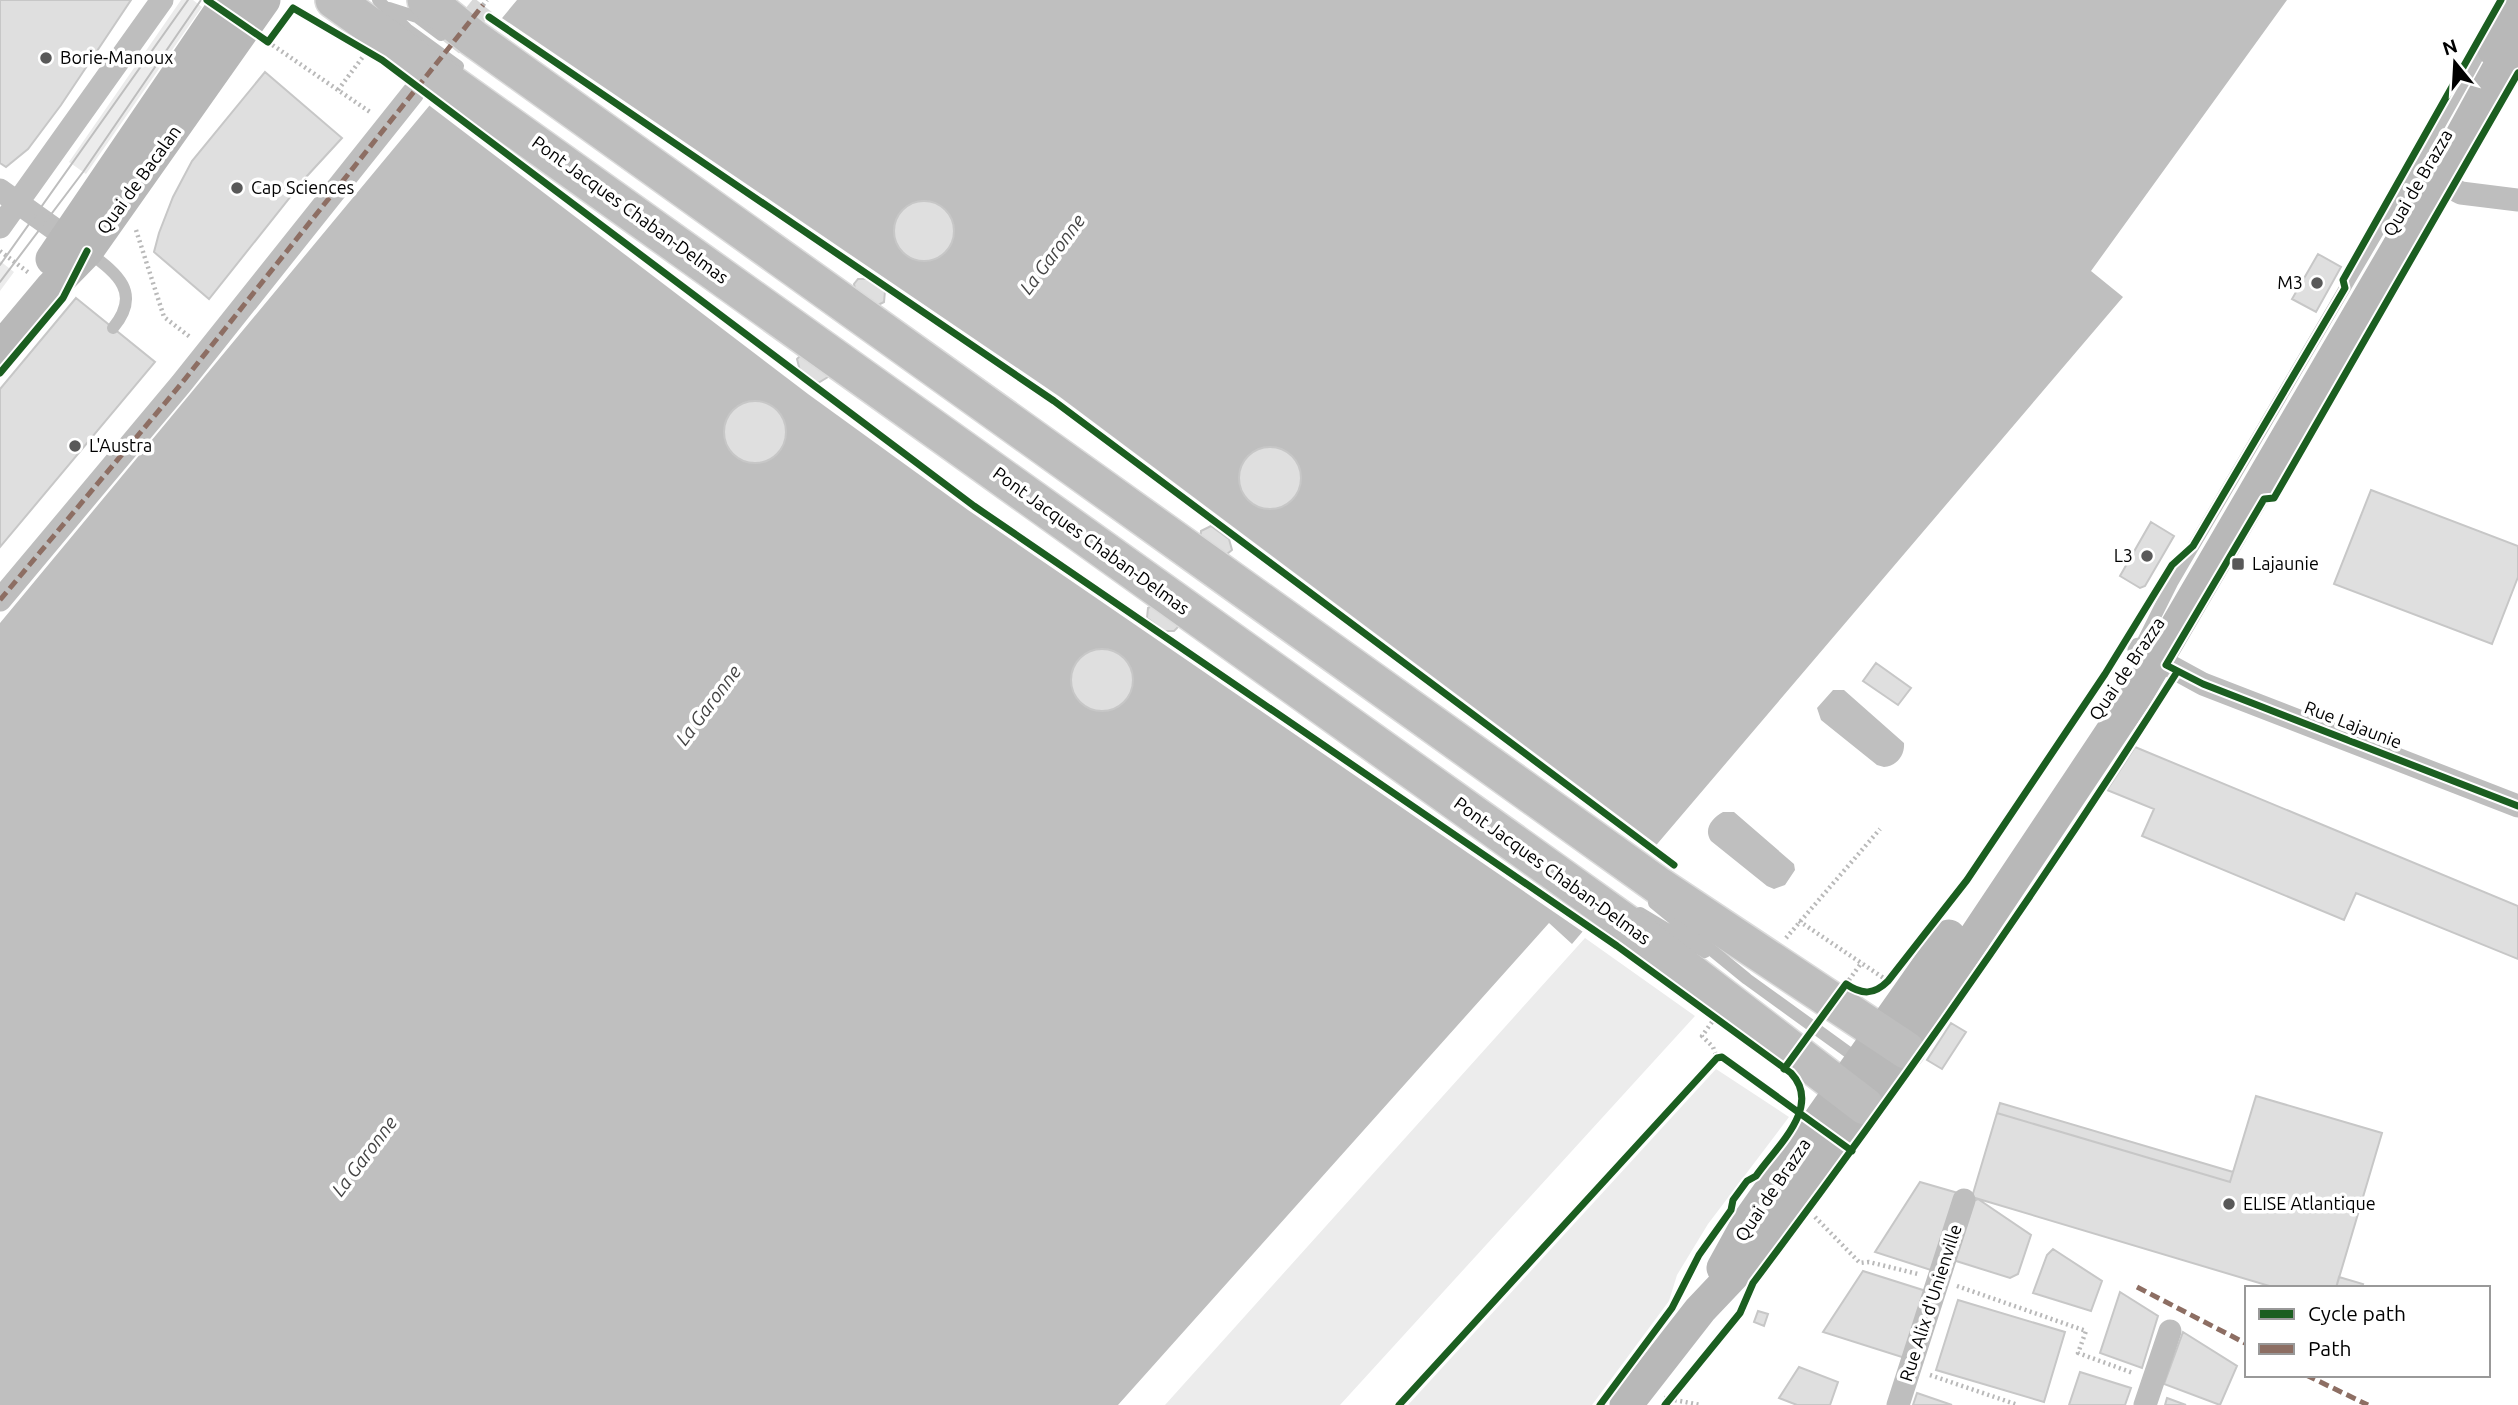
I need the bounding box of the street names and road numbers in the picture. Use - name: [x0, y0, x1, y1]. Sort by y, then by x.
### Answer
- street label: Quai de Bacalan: [92, 121, 185, 238]
- street label: Quai de Brazza: [2379, 126, 2457, 240]
- street label: Pont Jacques Chaban-Delmas: [529, 131, 733, 287]
- street label: Pont Jacques Chaban-Delmas: [990, 462, 1194, 618]
- street label: Quai de Brazza: [2084, 613, 2169, 724]
- street label: Rue Lajaunie: [2302, 696, 2405, 752]
- street label: Pont Jacques Chaban-Delmas: [1451, 792, 1655, 948]
- street label: Quai de Brazza: [1730, 1134, 1815, 1245]
- street label: Rue Alix d'Unienville: [1895, 1222, 1965, 1384]

